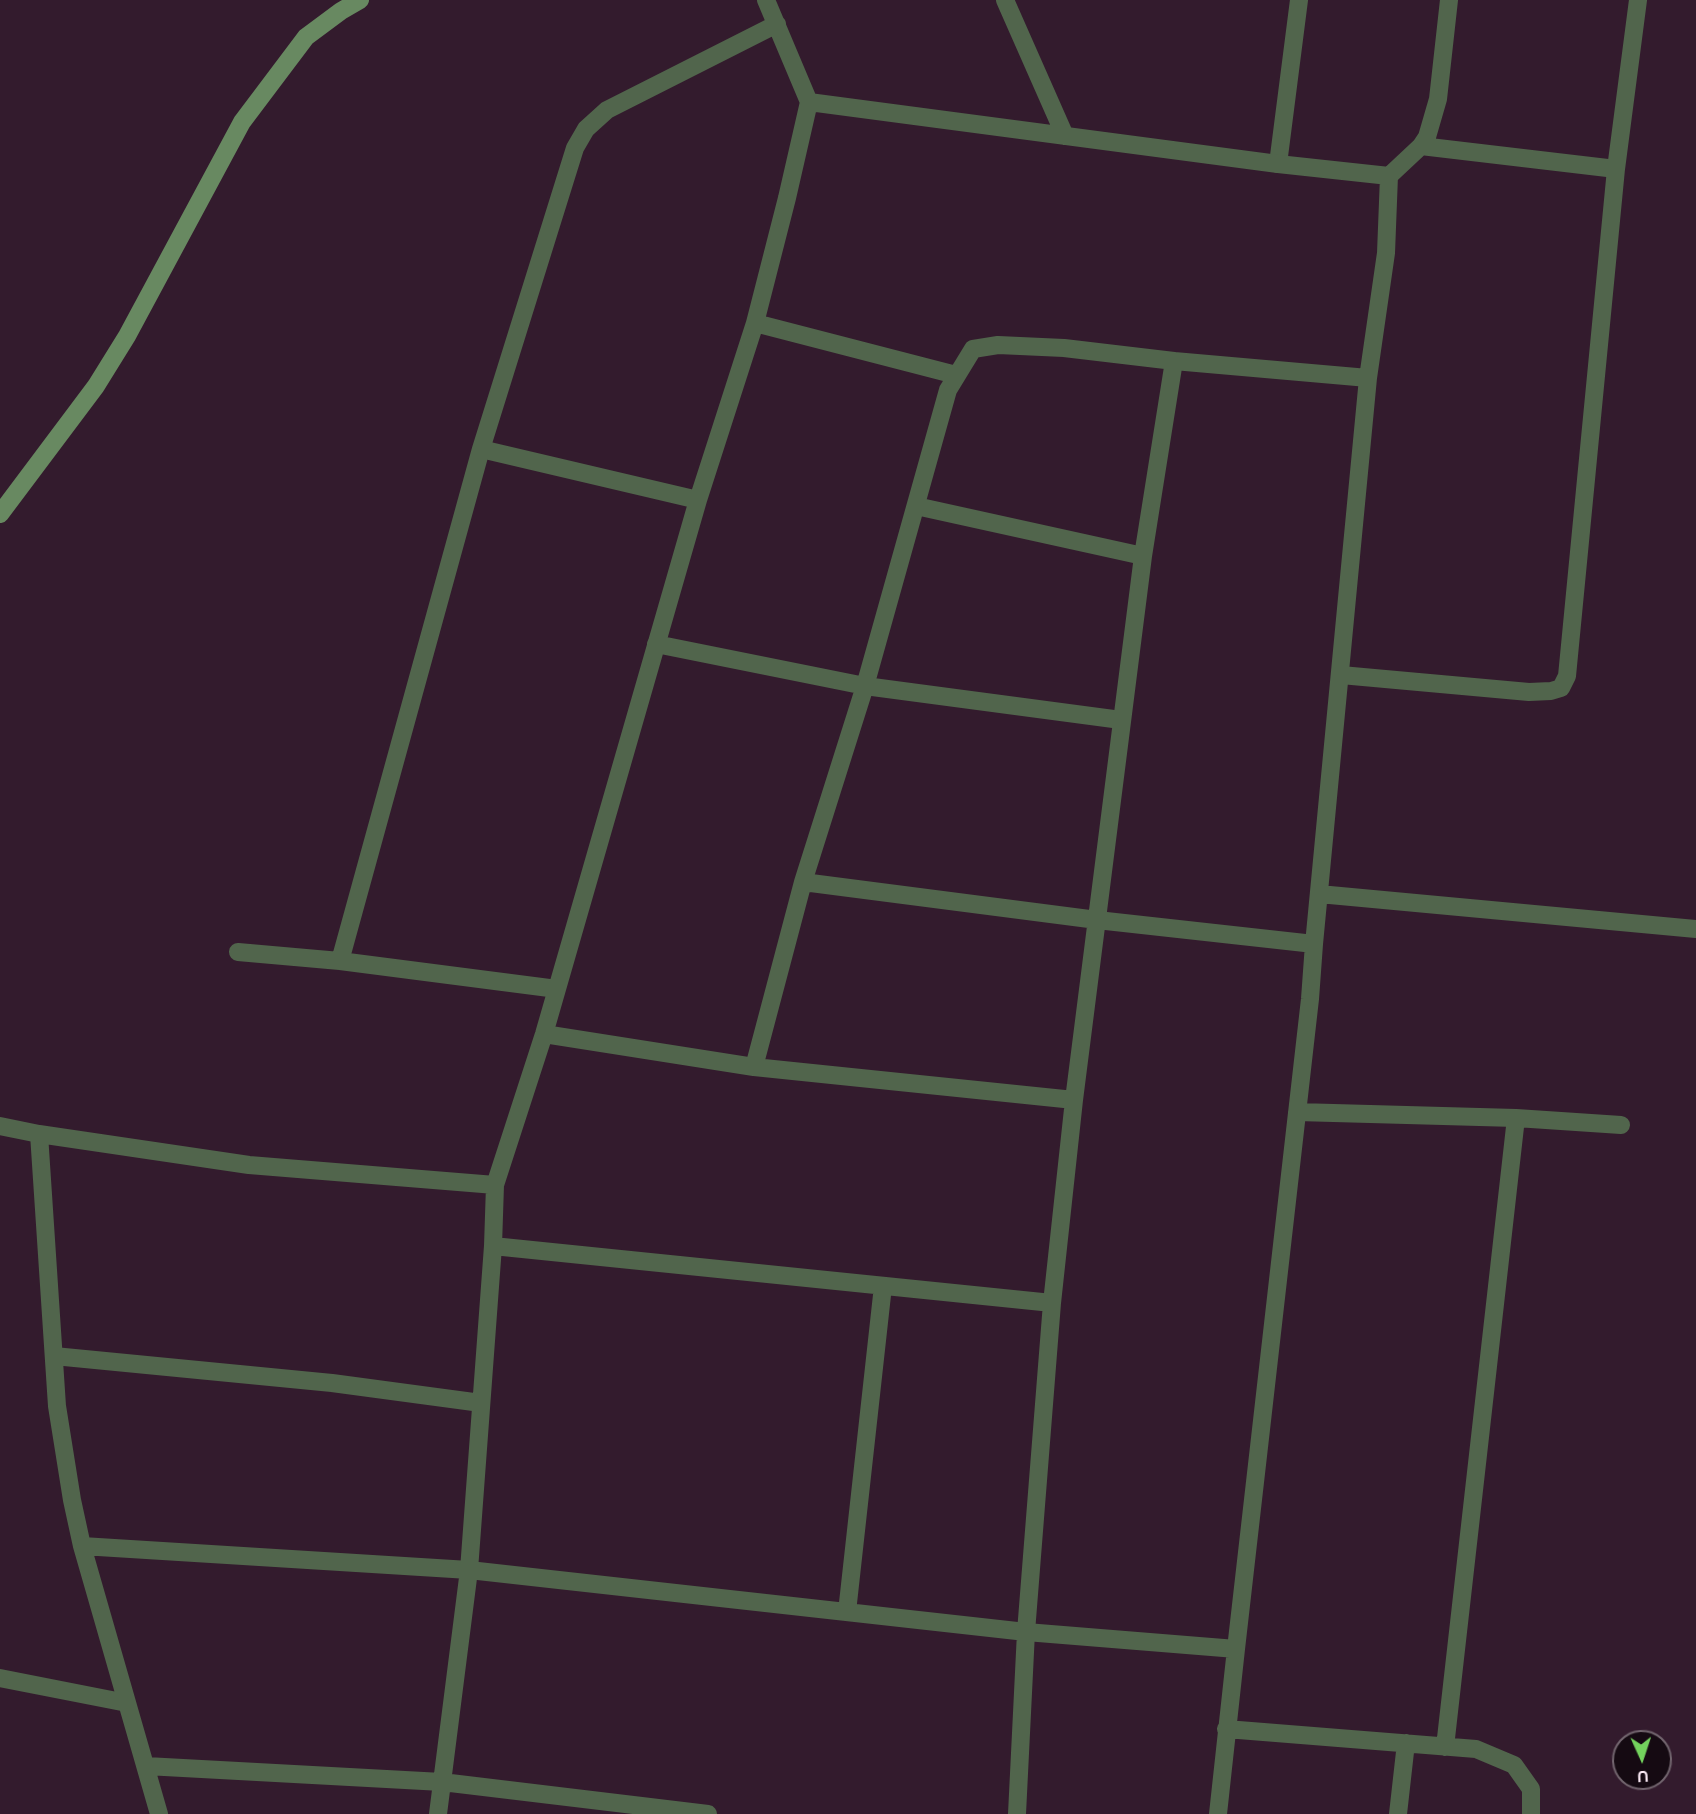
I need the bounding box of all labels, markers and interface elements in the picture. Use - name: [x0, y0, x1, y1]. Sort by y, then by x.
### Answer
- north arrow: [1612, 1730, 1672, 1790]
- text: U: [1637, 1767, 1649, 1786]

